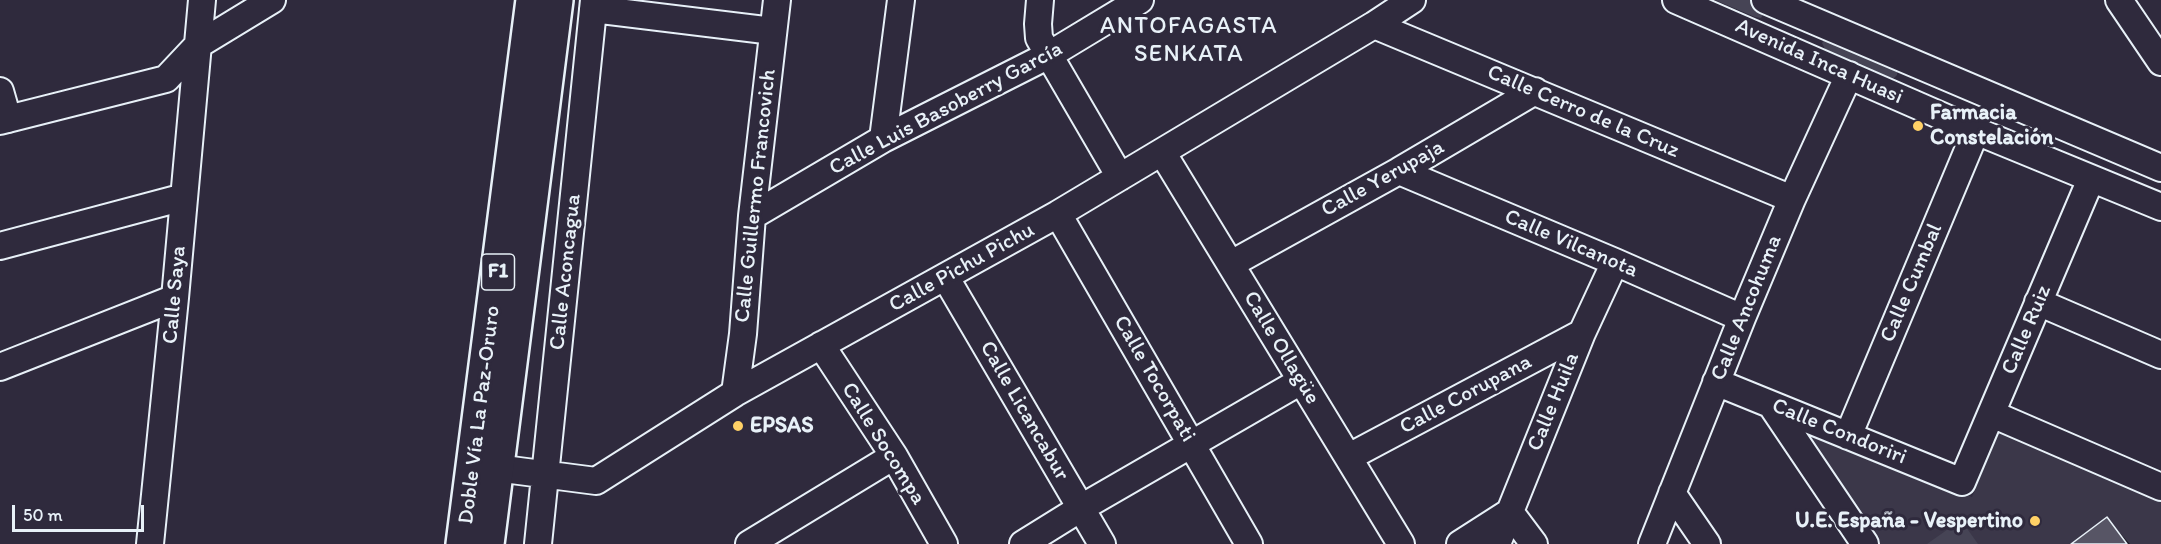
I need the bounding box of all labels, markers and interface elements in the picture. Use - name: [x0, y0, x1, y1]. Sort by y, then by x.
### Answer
- district label: ANTOFAGASTA SENKATA: [1099, 13, 1279, 69]
- street label: Avenida Inca Huasi: [1731, 13, 1907, 111]
- street label: Calle Luis Basoberry García: [825, 36, 1067, 182]
- street label: Calle Cerro de la Cruz: [1483, 60, 1683, 164]
- street label: Calle Guillermo Francovich: [730, 68, 782, 324]
- place label: Farmacia Constelación: [1930, 100, 2053, 152]
- marker: Farmacia Constelación: [1911, 119, 1925, 133]
- street label: Calle Yerupaja: [1317, 134, 1449, 224]
- street label: Calle Aconcagua: [545, 193, 587, 351]
- street label: Calle Vilcanota: [1500, 204, 1642, 284]
- street label: Calle Pichu Pichu: [885, 217, 1039, 319]
- street label: Calle Cumbal: [1875, 220, 1949, 346]
- street label: Calle Ancohuma: [1706, 231, 1788, 385]
- street label: Calle Saya: [158, 245, 192, 345]
- road number: F1: [482, 254, 514, 290]
- street label: Calle Ruiz: [1996, 281, 2058, 379]
- street label: Calle Ollagüe: [1237, 287, 1325, 409]
- street label: Doble Vía La Paz-Oruro: [453, 304, 507, 526]
- street label: Calle Tocorpati: [1107, 311, 1201, 447]
- street label: Calle Licancabur: [973, 337, 1075, 485]
- street label: Calle Corupana: [1395, 349, 1537, 441]
- street label: Calle Huila: [1522, 349, 1586, 455]
- street label: Calle Socompa: [835, 378, 931, 510]
- street label: Calle Condoriri: [1768, 393, 1910, 471]
- place label: EPSAS: [750, 413, 814, 439]
- marker: EPSAS: [731, 419, 745, 433]
- scale bar: [15, 493, 147, 531]
- text: 50 m: [23, 504, 63, 526]
- place label: U.E. España - Vespertino: [1795, 508, 2023, 534]
- marker: U.E. España - Vespertino: [2028, 514, 2042, 528]

